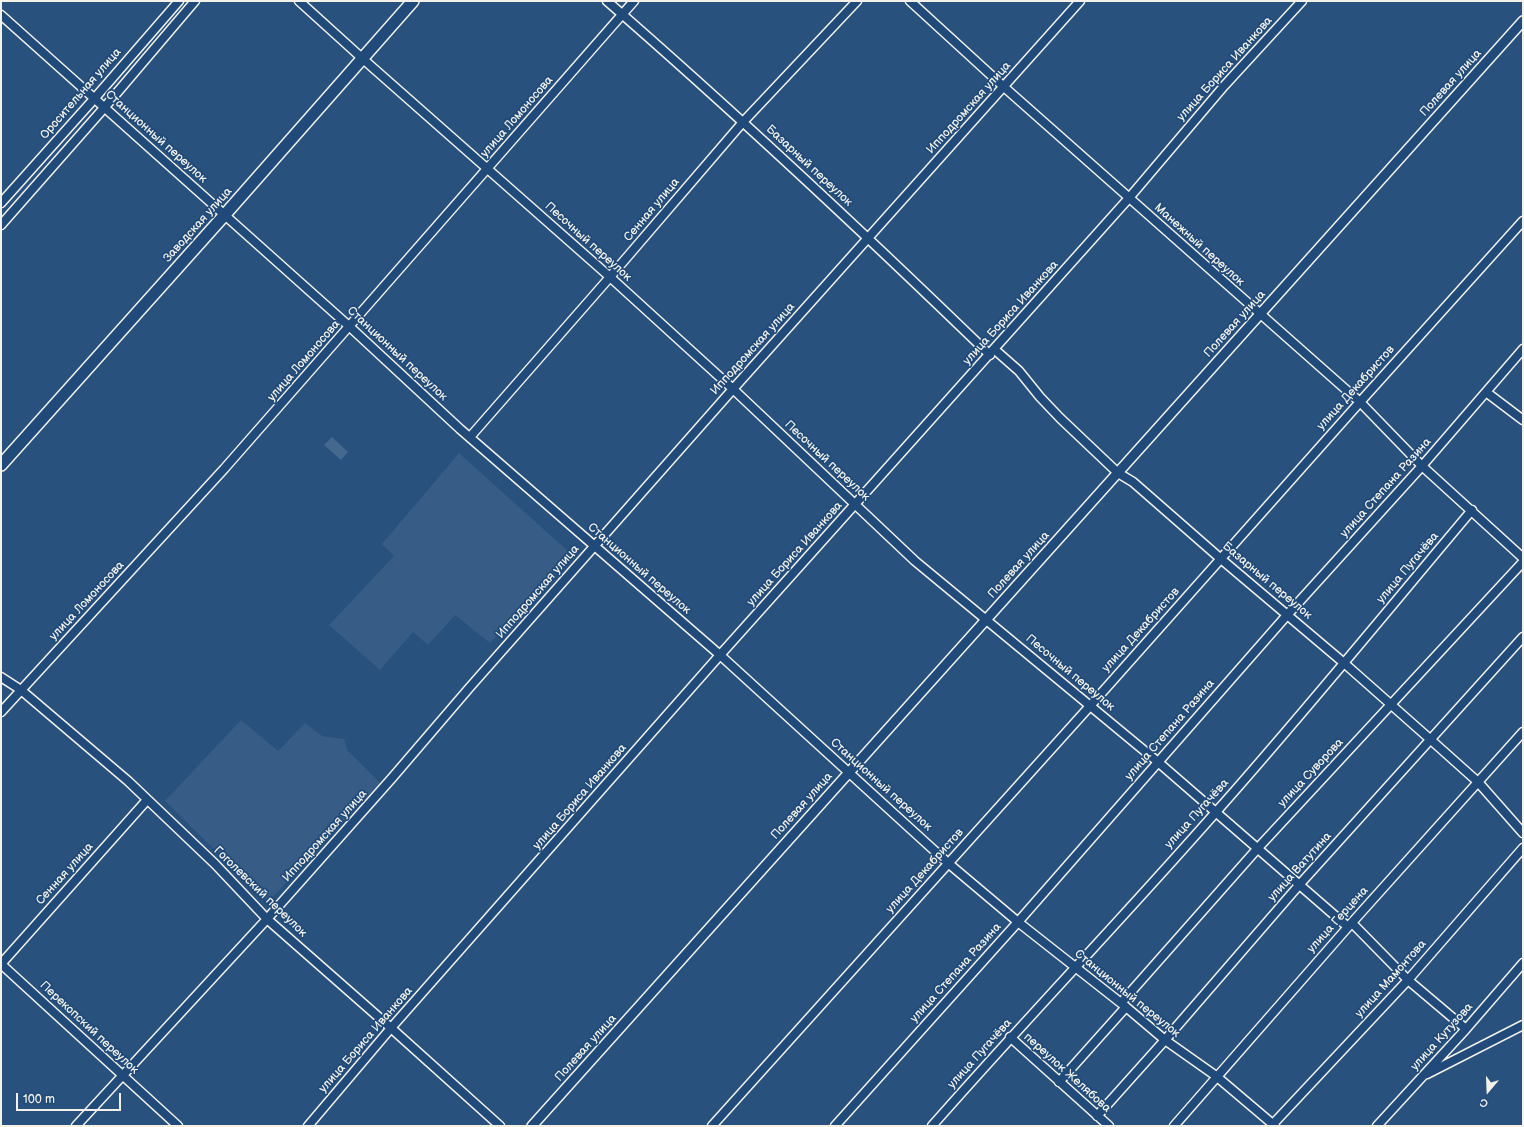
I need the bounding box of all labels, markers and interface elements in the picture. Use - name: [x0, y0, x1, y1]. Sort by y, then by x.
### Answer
- street label: улица Бориса Иванкова: [1174, 14, 1276, 124]
- street label: Оросительная улица: [37, 45, 125, 143]
- street label: Полевая улица: [1417, 47, 1485, 119]
- street label: Ипподромская улица: [924, 59, 1014, 157]
- street label: улица Ломоносова: [478, 73, 556, 161]
- street label: Станционный переулок: [102, 88, 210, 186]
- street label: Базарный переулок: [763, 122, 855, 210]
- street label: Сенная улица: [621, 175, 683, 245]
- street label: Заводская улица: [161, 185, 235, 265]
- street label: Песочный переулок: [542, 199, 634, 285]
- street label: Манежный переулок: [1151, 201, 1247, 289]
- street label: улица Бориса Иванкова: [960, 258, 1062, 368]
- street label: Полевая улица: [1201, 288, 1269, 360]
- street label: Ипподромская улица: [708, 300, 798, 398]
- street label: Станционный переулок: [344, 304, 450, 404]
- street label: улица Ломоносова: [265, 317, 343, 405]
- street label: улица Декабристов: [1314, 343, 1398, 433]
- street label: Песочный переулок: [781, 418, 873, 504]
- street label: улица Степана Разина: [1337, 435, 1435, 541]
- street label: улица Бориса Иванкова: [744, 499, 846, 609]
- street label: Станционный переулок: [585, 520, 693, 618]
- street label: Полевая улица: [985, 529, 1053, 601]
- street label: улица Пугачёва: [1374, 529, 1442, 607]
- street label: Базарный переулок: [1219, 539, 1315, 623]
- street label: Ипподромская улица: [493, 542, 583, 642]
- street label: улица Ломоносова: [47, 558, 127, 644]
- street label: улица Декабристов: [1099, 585, 1183, 675]
- street label: Песочный переулок: [1023, 632, 1117, 714]
- street label: улица Степана Разина: [1122, 677, 1218, 783]
- street label: Станционный переулок: [827, 736, 935, 834]
- street label: улица Суворова: [1275, 736, 1347, 810]
- street label: улица Бориса Иванкова: [530, 741, 630, 853]
- street label: Полевая улица: [768, 770, 836, 842]
- street label: улица Пугачёва: [1162, 776, 1232, 852]
- street label: Ипподромская улица: [280, 787, 370, 885]
- street label: улица Декабристов: [883, 826, 967, 916]
- street label: улица Ватутина: [1265, 829, 1335, 905]
- street label: Сенная улица: [33, 840, 97, 908]
- street label: Гоголевский переулок: [210, 844, 310, 940]
- street label: улица Герцена: [1304, 884, 1372, 956]
- street label: улица Степана Разина: [907, 920, 1005, 1026]
- street label: улица Мамонтова: [1352, 937, 1430, 1021]
- street label: Станционный переулок: [1071, 947, 1183, 1041]
- street label: Перекопский переулок: [37, 979, 141, 1077]
- street label: улица Бориса Иванкова: [316, 984, 416, 1096]
- street label: улица Кутузова: [1408, 1000, 1476, 1074]
- street label: Полевая улица: [552, 1012, 620, 1084]
- street label: улица Пугачёва: [945, 1016, 1015, 1092]
- street label: переулок Желябова: [1020, 1030, 1114, 1116]
- north arrow: [1468, 1071, 1508, 1111]
- scale bar: [18, 1085, 123, 1111]
- text: 100 m: [23, 1092, 55, 1107]
- text: С: [1478, 1095, 1490, 1110]

